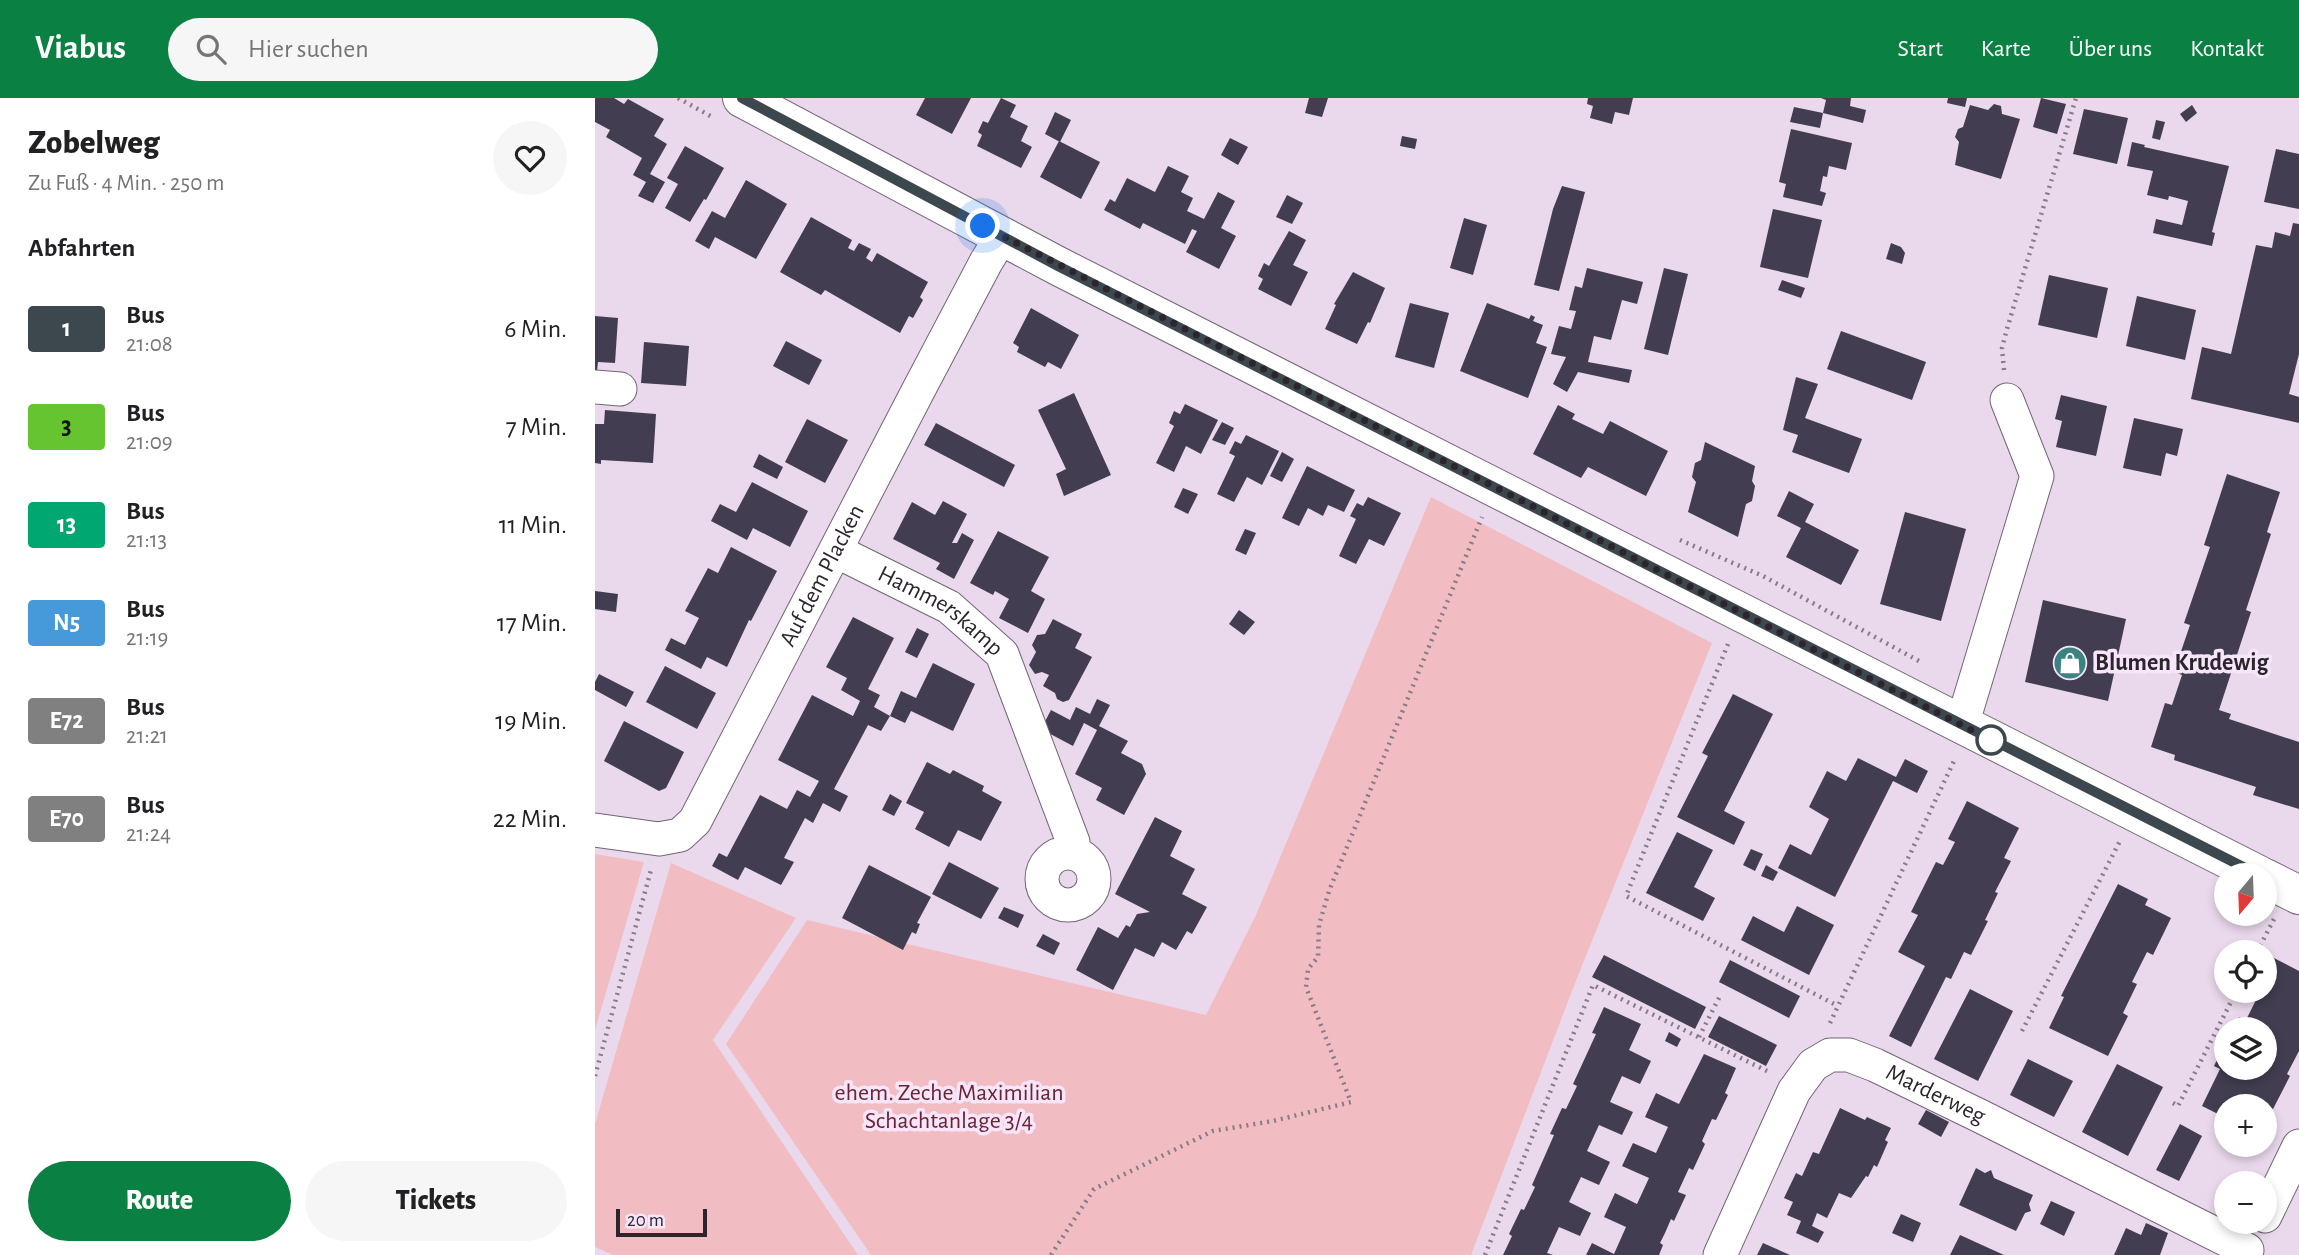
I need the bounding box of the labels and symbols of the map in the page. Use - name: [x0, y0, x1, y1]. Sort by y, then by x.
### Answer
- your location: [965, 208, 1000, 243]
- street label: Auf dem Placken: [776, 501, 869, 650]
- street label: Hammerskamp: [874, 562, 1008, 661]
- shop icon: Blumen Krudewig: [2051, 644, 2089, 682]
- place label: Blumen Krudewig: [2095, 651, 2269, 675]
- unlabelled marker: [1976, 725, 2006, 755]
- north arrow: [2214, 863, 2277, 926]
- street label: Marderweg: [1882, 1060, 1989, 1129]
- park label: ehem. Zeche Maximilian Schachtanlage 3/4: [834, 1081, 1064, 1133]
- scale bar: [616, 1206, 707, 1238]

